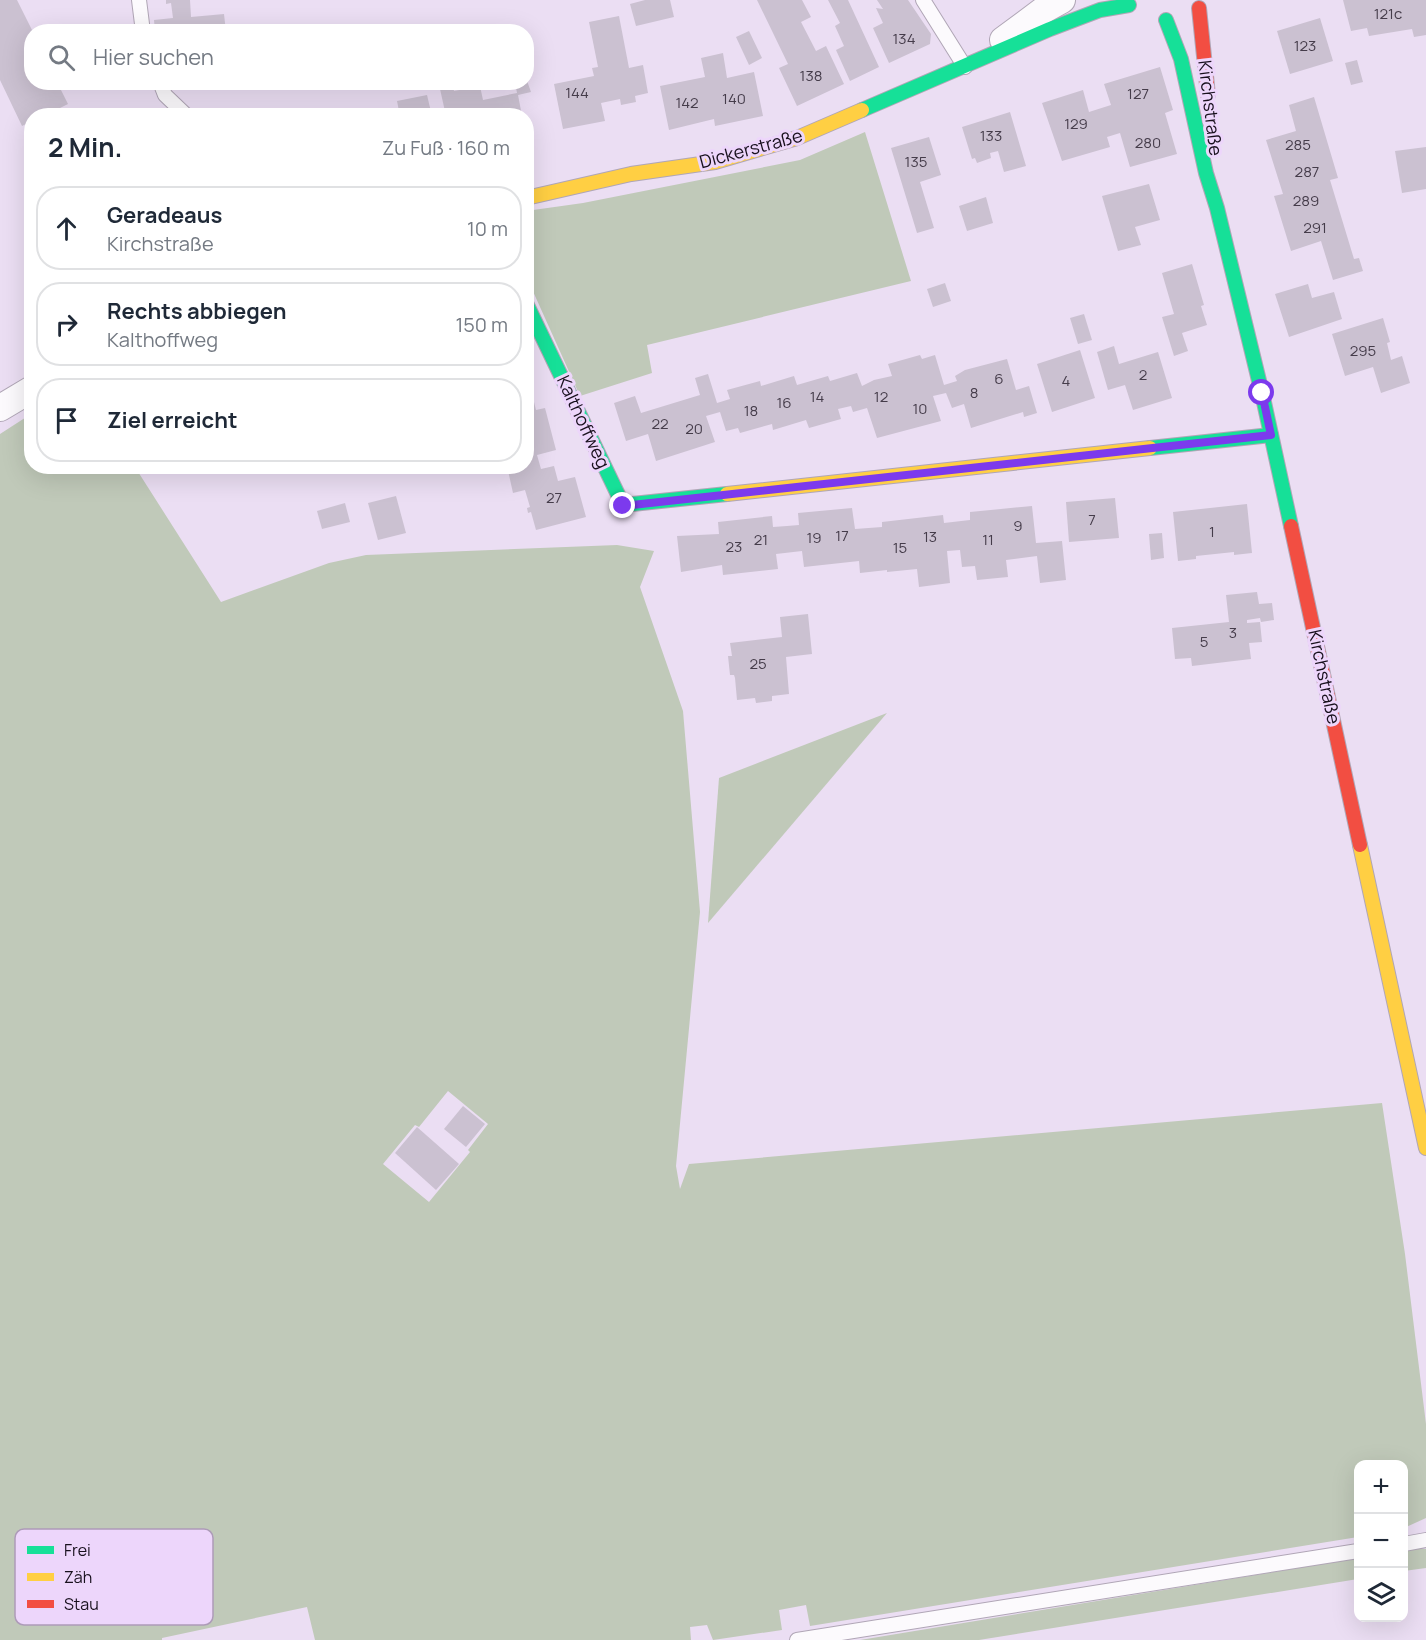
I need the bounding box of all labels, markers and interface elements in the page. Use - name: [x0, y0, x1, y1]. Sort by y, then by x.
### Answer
- house number: 121c: [1374, 3, 1402, 24]
- search box: [24, 24, 534, 90]
- house number: 134: [893, 28, 916, 49]
- house number: 123: [1294, 35, 1316, 56]
- icon: search: [45, 41, 78, 74]
- text: Hier suchen: [93, 42, 214, 72]
- street label: Kirchstraße: [1193, 59, 1229, 157]
- house number: 138: [800, 65, 822, 86]
- house number: 144: [565, 82, 589, 103]
- house number: 127: [1127, 83, 1149, 104]
- house number: 140: [722, 88, 746, 109]
- house number: 142: [675, 92, 699, 113]
- house number: 129: [1064, 113, 1088, 134]
- street label: Dickerstraße: [697, 123, 805, 173]
- house number: 133: [980, 125, 1002, 146]
- text: 2 Min.: [48, 129, 122, 165]
- house number: 280: [1135, 132, 1161, 153]
- text: Zu Fuß · 160 m: [382, 134, 510, 161]
- house number: 285: [1285, 134, 1311, 155]
- house number: 135: [905, 151, 927, 172]
- house number: 287: [1295, 161, 1319, 182]
- house number: 289: [1293, 190, 1319, 211]
- text: Geradeaus: [107, 200, 222, 230]
- icon: ahead: [50, 212, 83, 245]
- text: 10 m: [467, 215, 508, 242]
- house number: 291: [1303, 217, 1327, 238]
- text: Kirchstraße: [107, 230, 214, 257]
- text: Rechts abbiegen: [107, 296, 286, 326]
- icon: right: [50, 308, 83, 341]
- text: 150 m: [455, 311, 508, 338]
- text: Kalthoffweg: [107, 326, 218, 353]
- house number: 295: [1350, 340, 1376, 361]
- house number: 2: [1139, 364, 1147, 385]
- house number: 6: [994, 368, 1004, 389]
- house number: 4: [1062, 370, 1071, 391]
- street label: Kalthoffweg: [552, 371, 616, 472]
- route start: [1248, 379, 1274, 405]
- house number: 8: [970, 382, 978, 403]
- house number: 14: [810, 386, 824, 407]
- house number: 12: [874, 386, 888, 407]
- house number: 16: [776, 392, 792, 413]
- house number: 10: [913, 398, 928, 419]
- house number: 18: [744, 400, 758, 421]
- icon: arrive: [50, 404, 83, 437]
- text: Ziel erreicht: [107, 405, 238, 435]
- house number: 22: [651, 413, 669, 434]
- house number: 20: [685, 418, 703, 439]
- house number: 27: [546, 487, 562, 508]
- route end: [609, 492, 635, 518]
- house number: 7: [1088, 509, 1096, 530]
- house number: 9: [1013, 515, 1023, 536]
- house number: 1: [1209, 521, 1215, 542]
- house number: 17: [835, 525, 849, 546]
- house number: 13: [923, 526, 937, 547]
- house number: 19: [806, 527, 822, 548]
- house number: 21: [754, 529, 768, 550]
- house number: 11: [982, 529, 994, 550]
- house number: 23: [726, 536, 742, 557]
- house number: 15: [893, 537, 907, 558]
- house number: 3: [1229, 622, 1237, 643]
- street label: Kirchstraße: [1303, 627, 1347, 726]
- house number: 5: [1200, 631, 1208, 652]
- house number: 25: [749, 653, 767, 674]
- map controls: [1354, 1460, 1408, 1622]
- button: +: [1354, 1460, 1408, 1514]
- button: −: [1354, 1514, 1408, 1568]
- legend: [15, 1529, 213, 1625]
- text: Frei: [64, 1539, 91, 1561]
- text: Zäh: [64, 1566, 92, 1588]
- button: layers: [1354, 1568, 1408, 1622]
- text: Stau: [64, 1593, 99, 1615]

